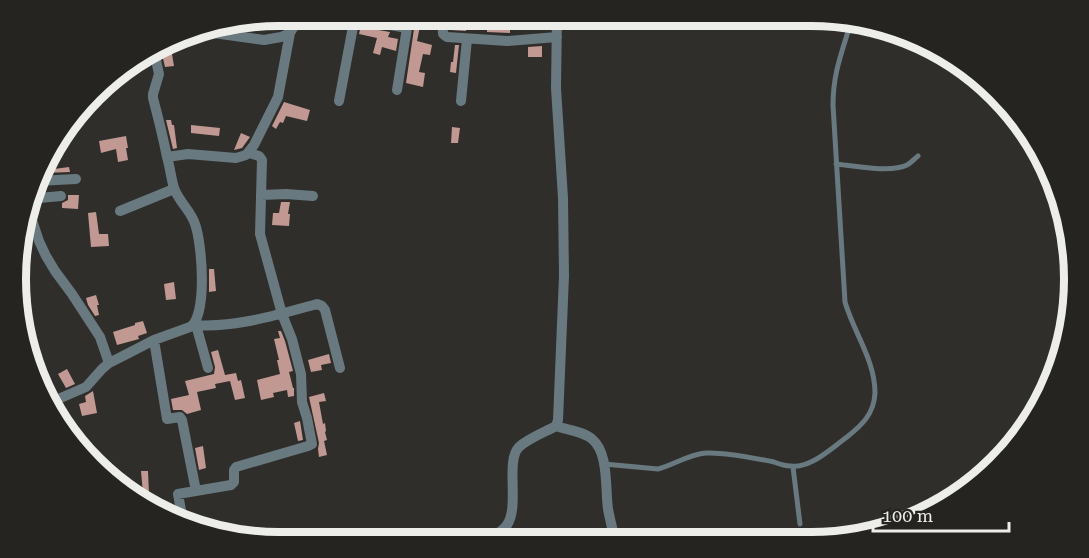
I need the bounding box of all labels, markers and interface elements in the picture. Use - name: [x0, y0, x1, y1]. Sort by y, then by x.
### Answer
- scale bar: [873, 495, 1010, 533]
- text: 100 m: [882, 505, 933, 526]

